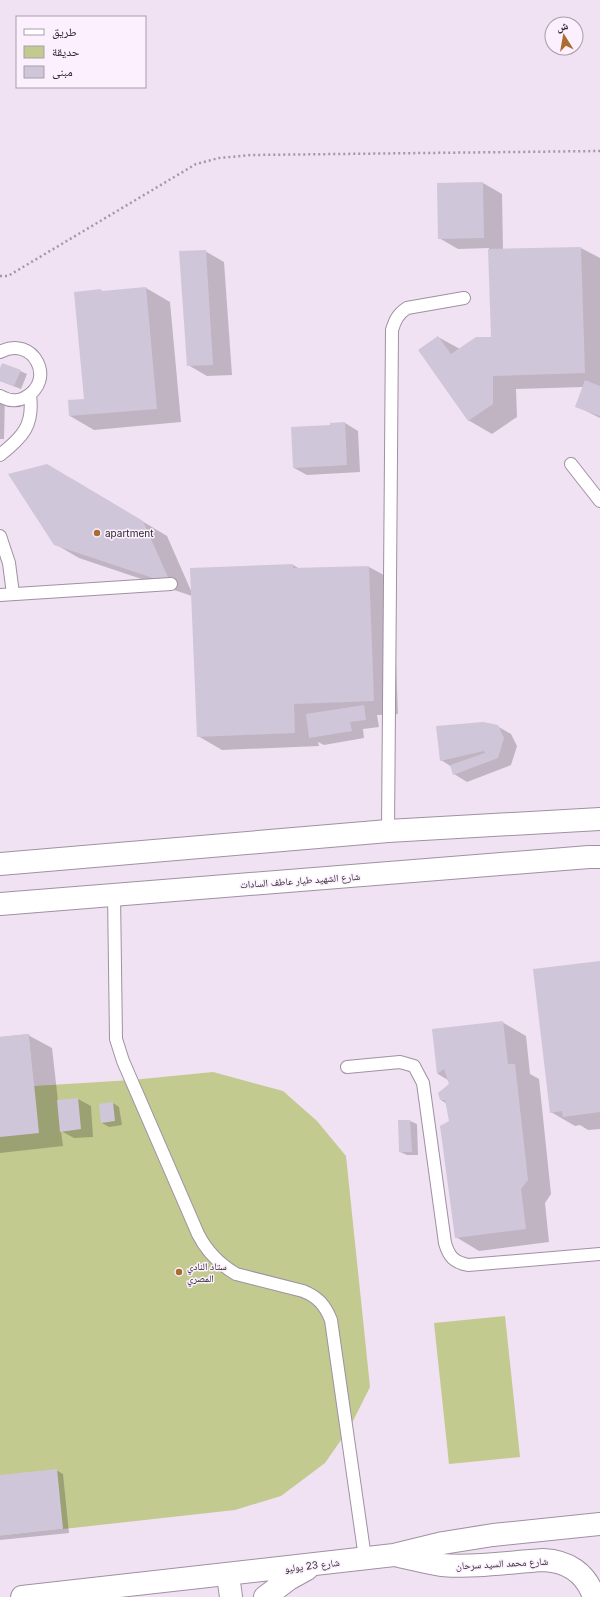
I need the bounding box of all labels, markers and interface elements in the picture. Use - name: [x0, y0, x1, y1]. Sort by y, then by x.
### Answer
- legend: [16, 16, 146, 88]
- north arrow: [544, 16, 584, 56]
- text: ش: [555, 18, 570, 35]
- text: طريق: [52, 24, 77, 39]
- text: حديقة: [52, 44, 80, 59]
- text: مبنى: [52, 64, 73, 79]
- place label: apartment: [105, 527, 154, 539]
- marker: apartment: [92, 528, 102, 538]
- street label: شارع الشهيد طيار عاطف السادات: [240, 870, 361, 891]
- place label: ستاد النادي المصري: [187, 1260, 227, 1287]
- marker: ستاد النادي المصري: [174, 1267, 184, 1277]
- street label: شارع محمد السيد سرحان: [456, 1555, 549, 1572]
- street label: شارع 23 يوليو: [284, 1556, 341, 1575]

